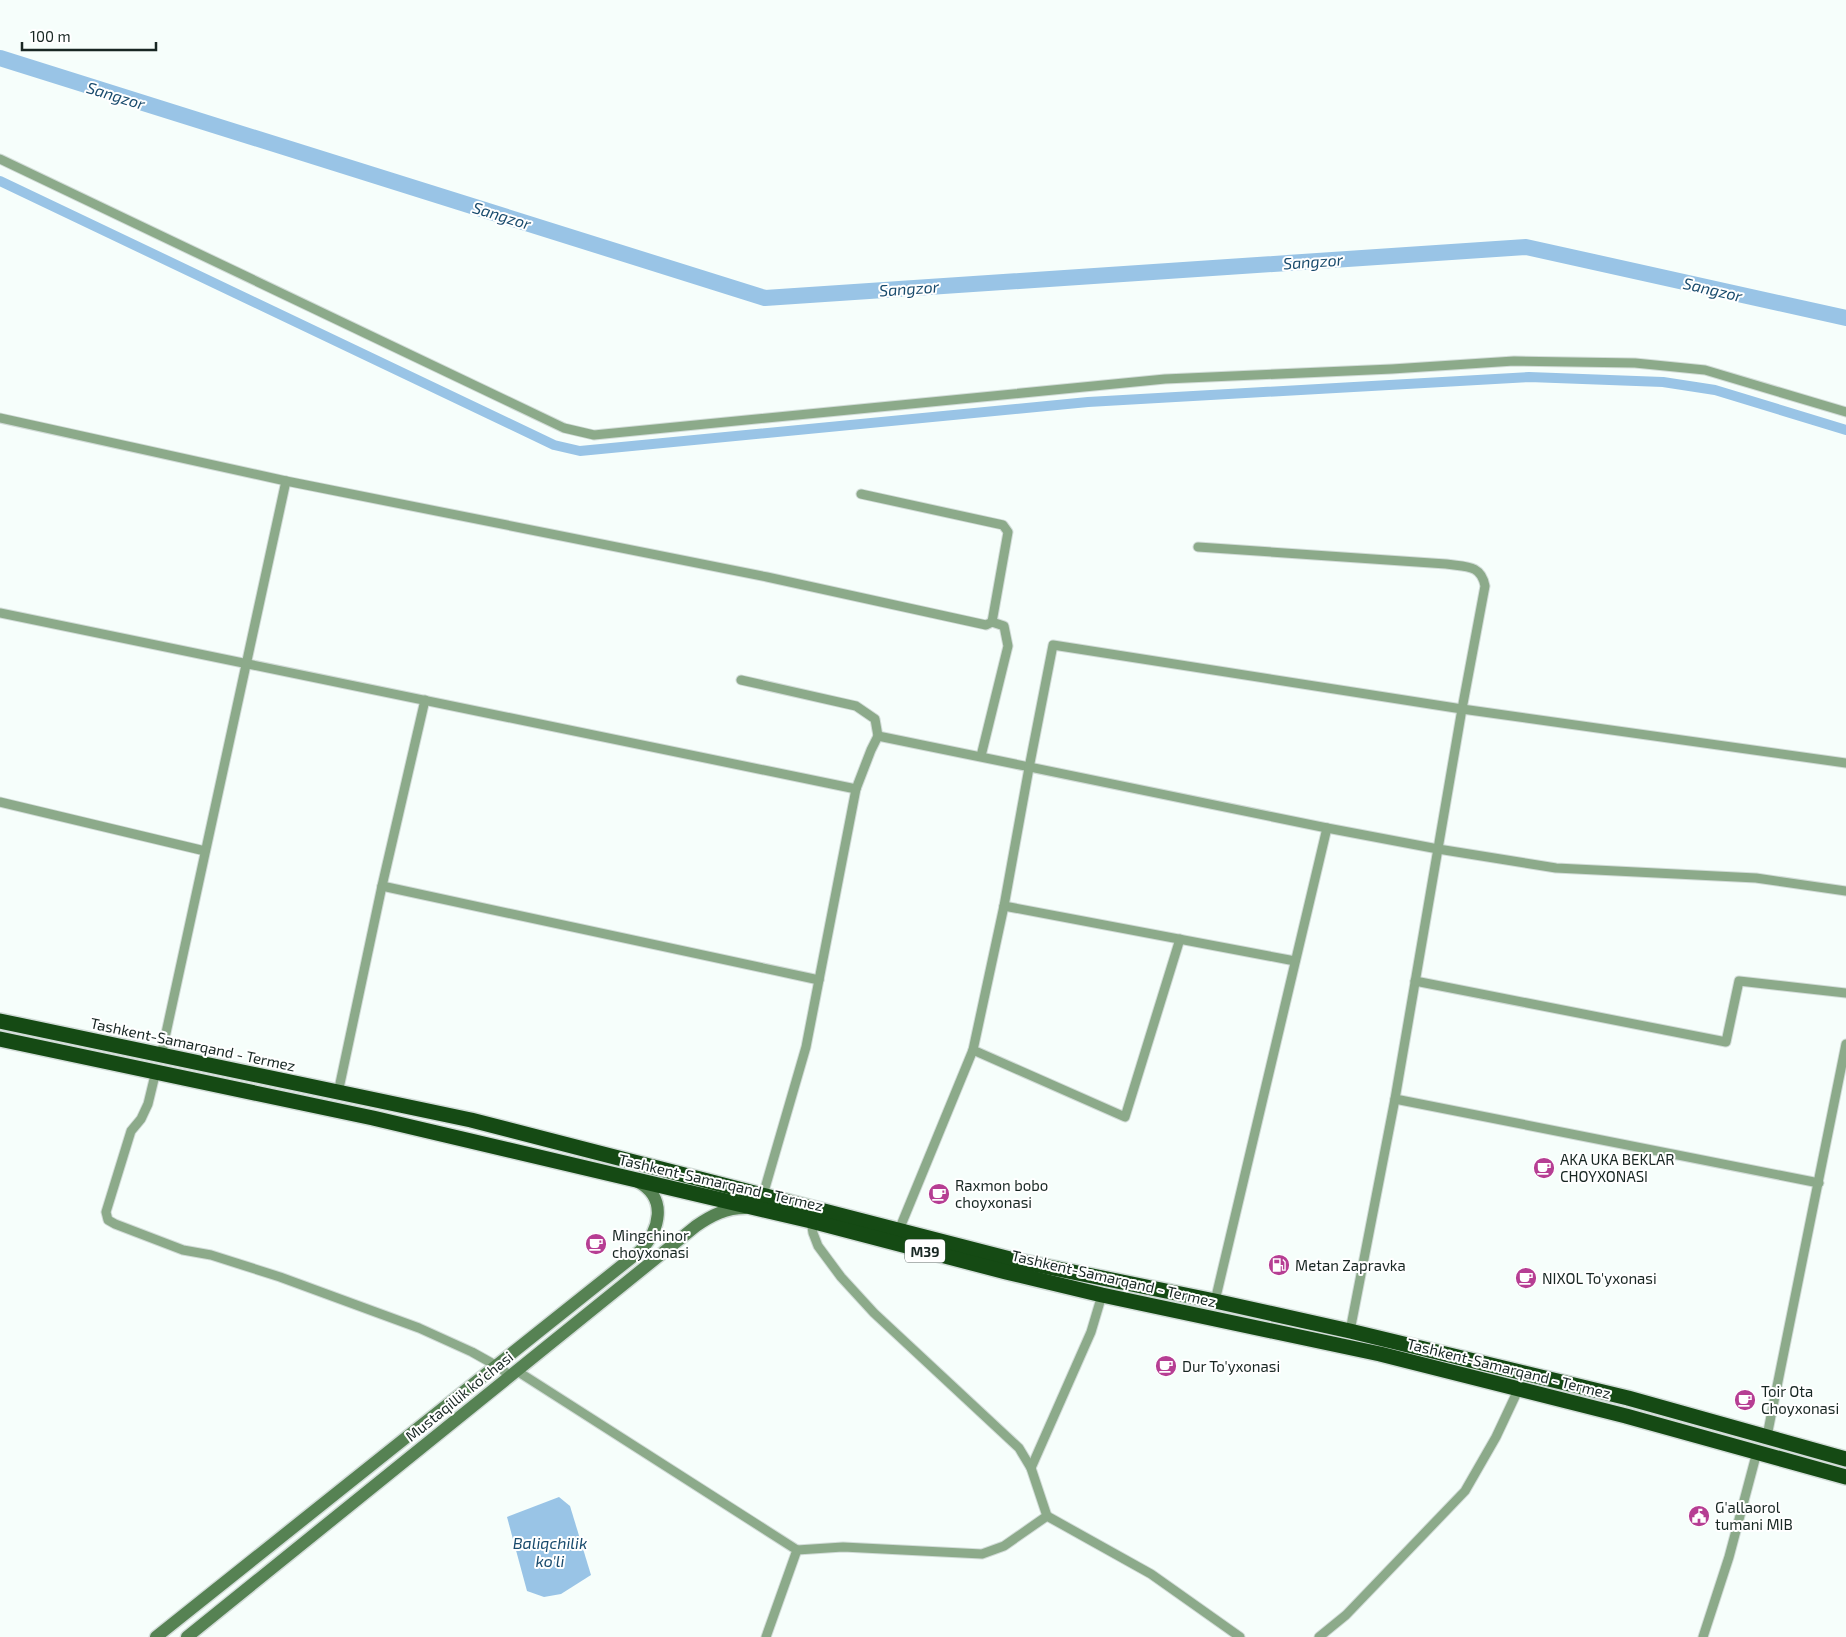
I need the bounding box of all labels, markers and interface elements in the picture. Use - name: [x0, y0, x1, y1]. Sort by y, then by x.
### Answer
- scale bar: [22, 20, 156, 52]
- text: 100 m: [30, 27, 71, 45]
- water label: Sangzor: [85, 77, 148, 113]
- water label: Sangzor: [471, 197, 534, 233]
- water label: Sangzor: [1282, 249, 1344, 273]
- water label: Sangzor: [1682, 273, 1745, 305]
- water label: Sangzor: [878, 276, 940, 300]
- street label: Tashkent-Samarqand - Termez: [89, 1013, 297, 1075]
- street label: Tashkent-Samarqand - Termez: [617, 1150, 825, 1214]
- place label: AKA UKA BEKLAR CHOYXONASI: [1560, 1150, 1675, 1185]
- cafe icon: AKA UKA BEKLAR CHOYXONASI: [1532, 1156, 1556, 1180]
- place label: Raxmon bobo choyxonasi: [955, 1176, 1048, 1211]
- cafe icon: Raxmon bobo choyxonasi: [927, 1182, 951, 1206]
- place label: Mingchinor choyxonasi: [612, 1226, 689, 1261]
- cafe icon: Mingchinor choyxonasi: [584, 1232, 608, 1256]
- road number: M39: [905, 1240, 945, 1262]
- street label: Tashkent-Samarqand - Termez: [1010, 1246, 1218, 1310]
- fuel station icon: Metan Zapravka: [1267, 1253, 1291, 1277]
- place label: Metan Zapravka: [1295, 1256, 1406, 1274]
- cafe icon: NIXOL To'yxonasi: [1514, 1266, 1538, 1290]
- place label: NIXOL To'yxonasi: [1542, 1269, 1657, 1287]
- street label: Tashkent-Samarqand - Termez: [1405, 1334, 1613, 1402]
- street label: Mustaqillik ko’chasi: [402, 1347, 516, 1445]
- cafe icon: Dur To'yxonasi: [1154, 1354, 1178, 1378]
- place label: Dur To'yxonasi: [1182, 1357, 1280, 1375]
- place label: Toir Ota Choyxonasi: [1761, 1382, 1839, 1417]
- cafe icon: Toir Ota Choyxonasi: [1733, 1388, 1757, 1412]
- place label: G'allaorol tumani MIB: [1715, 1498, 1793, 1533]
- public building icon: G'allaorol tumani MIB: [1687, 1504, 1711, 1528]
- water label: Baliqchilik ko'li: [513, 1533, 587, 1570]

